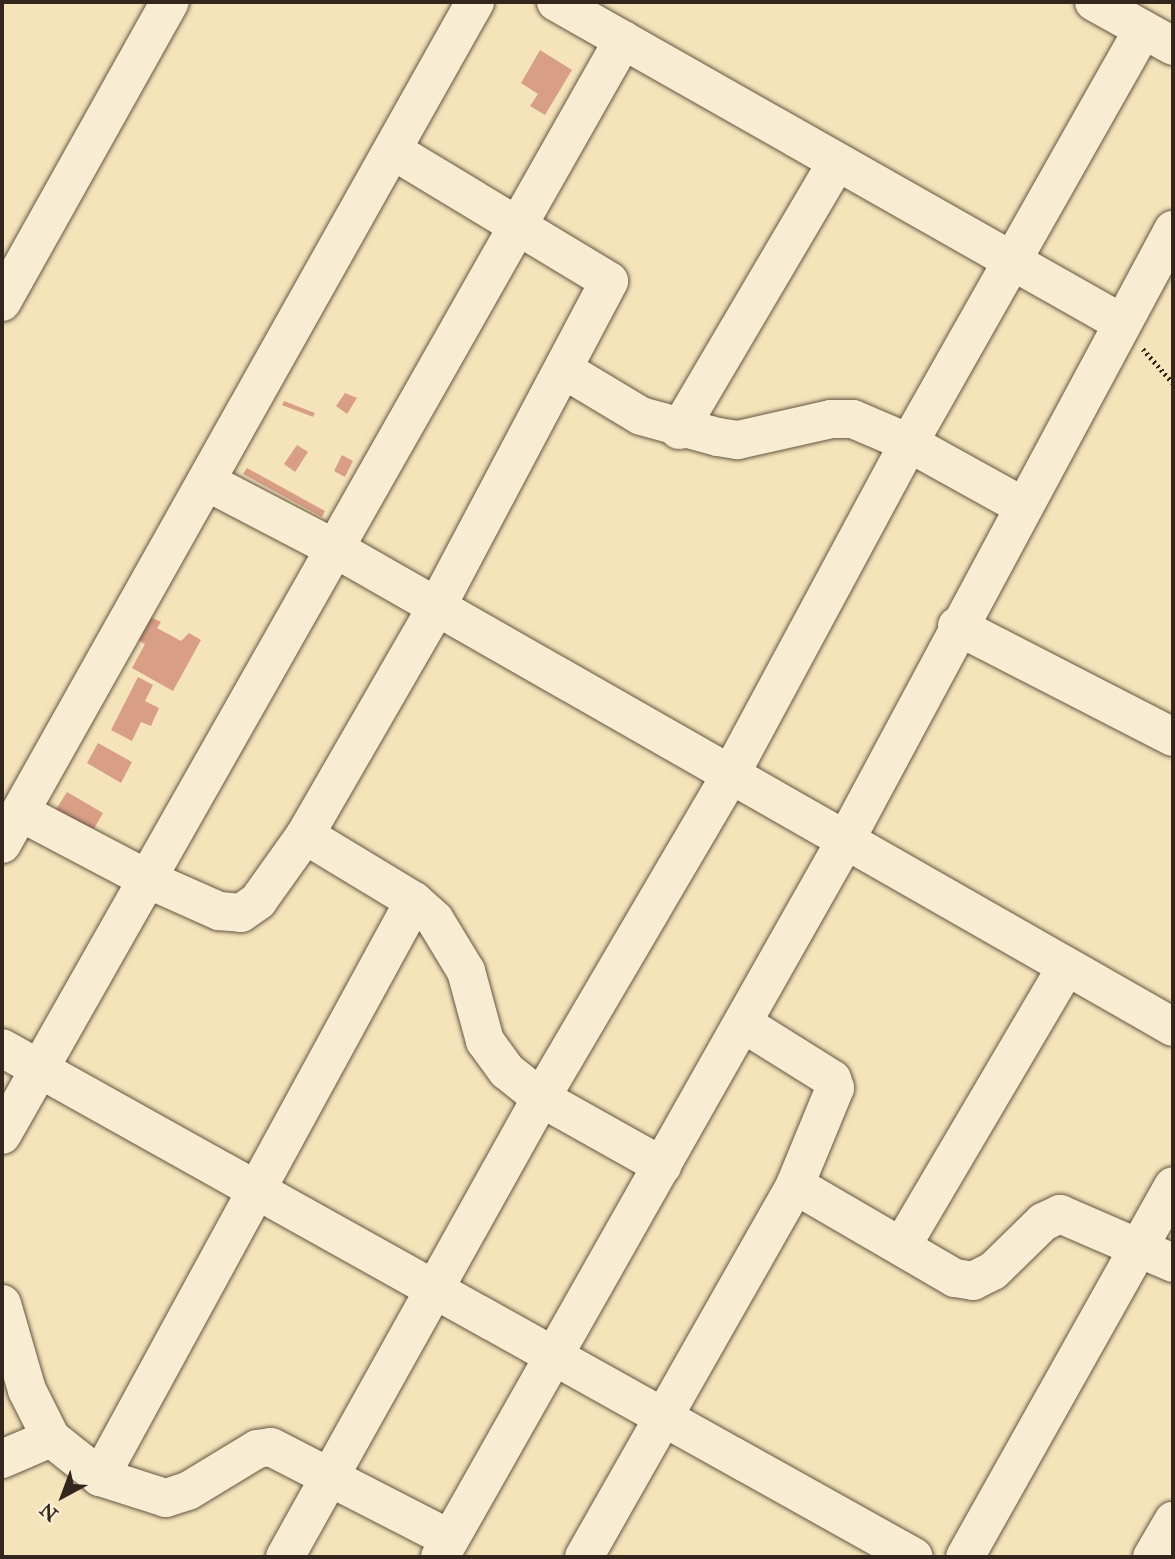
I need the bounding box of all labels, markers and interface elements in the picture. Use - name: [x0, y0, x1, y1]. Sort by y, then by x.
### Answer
- north arrow: [28, 1461, 98, 1531]
- text: N: [35, 1498, 63, 1526]

